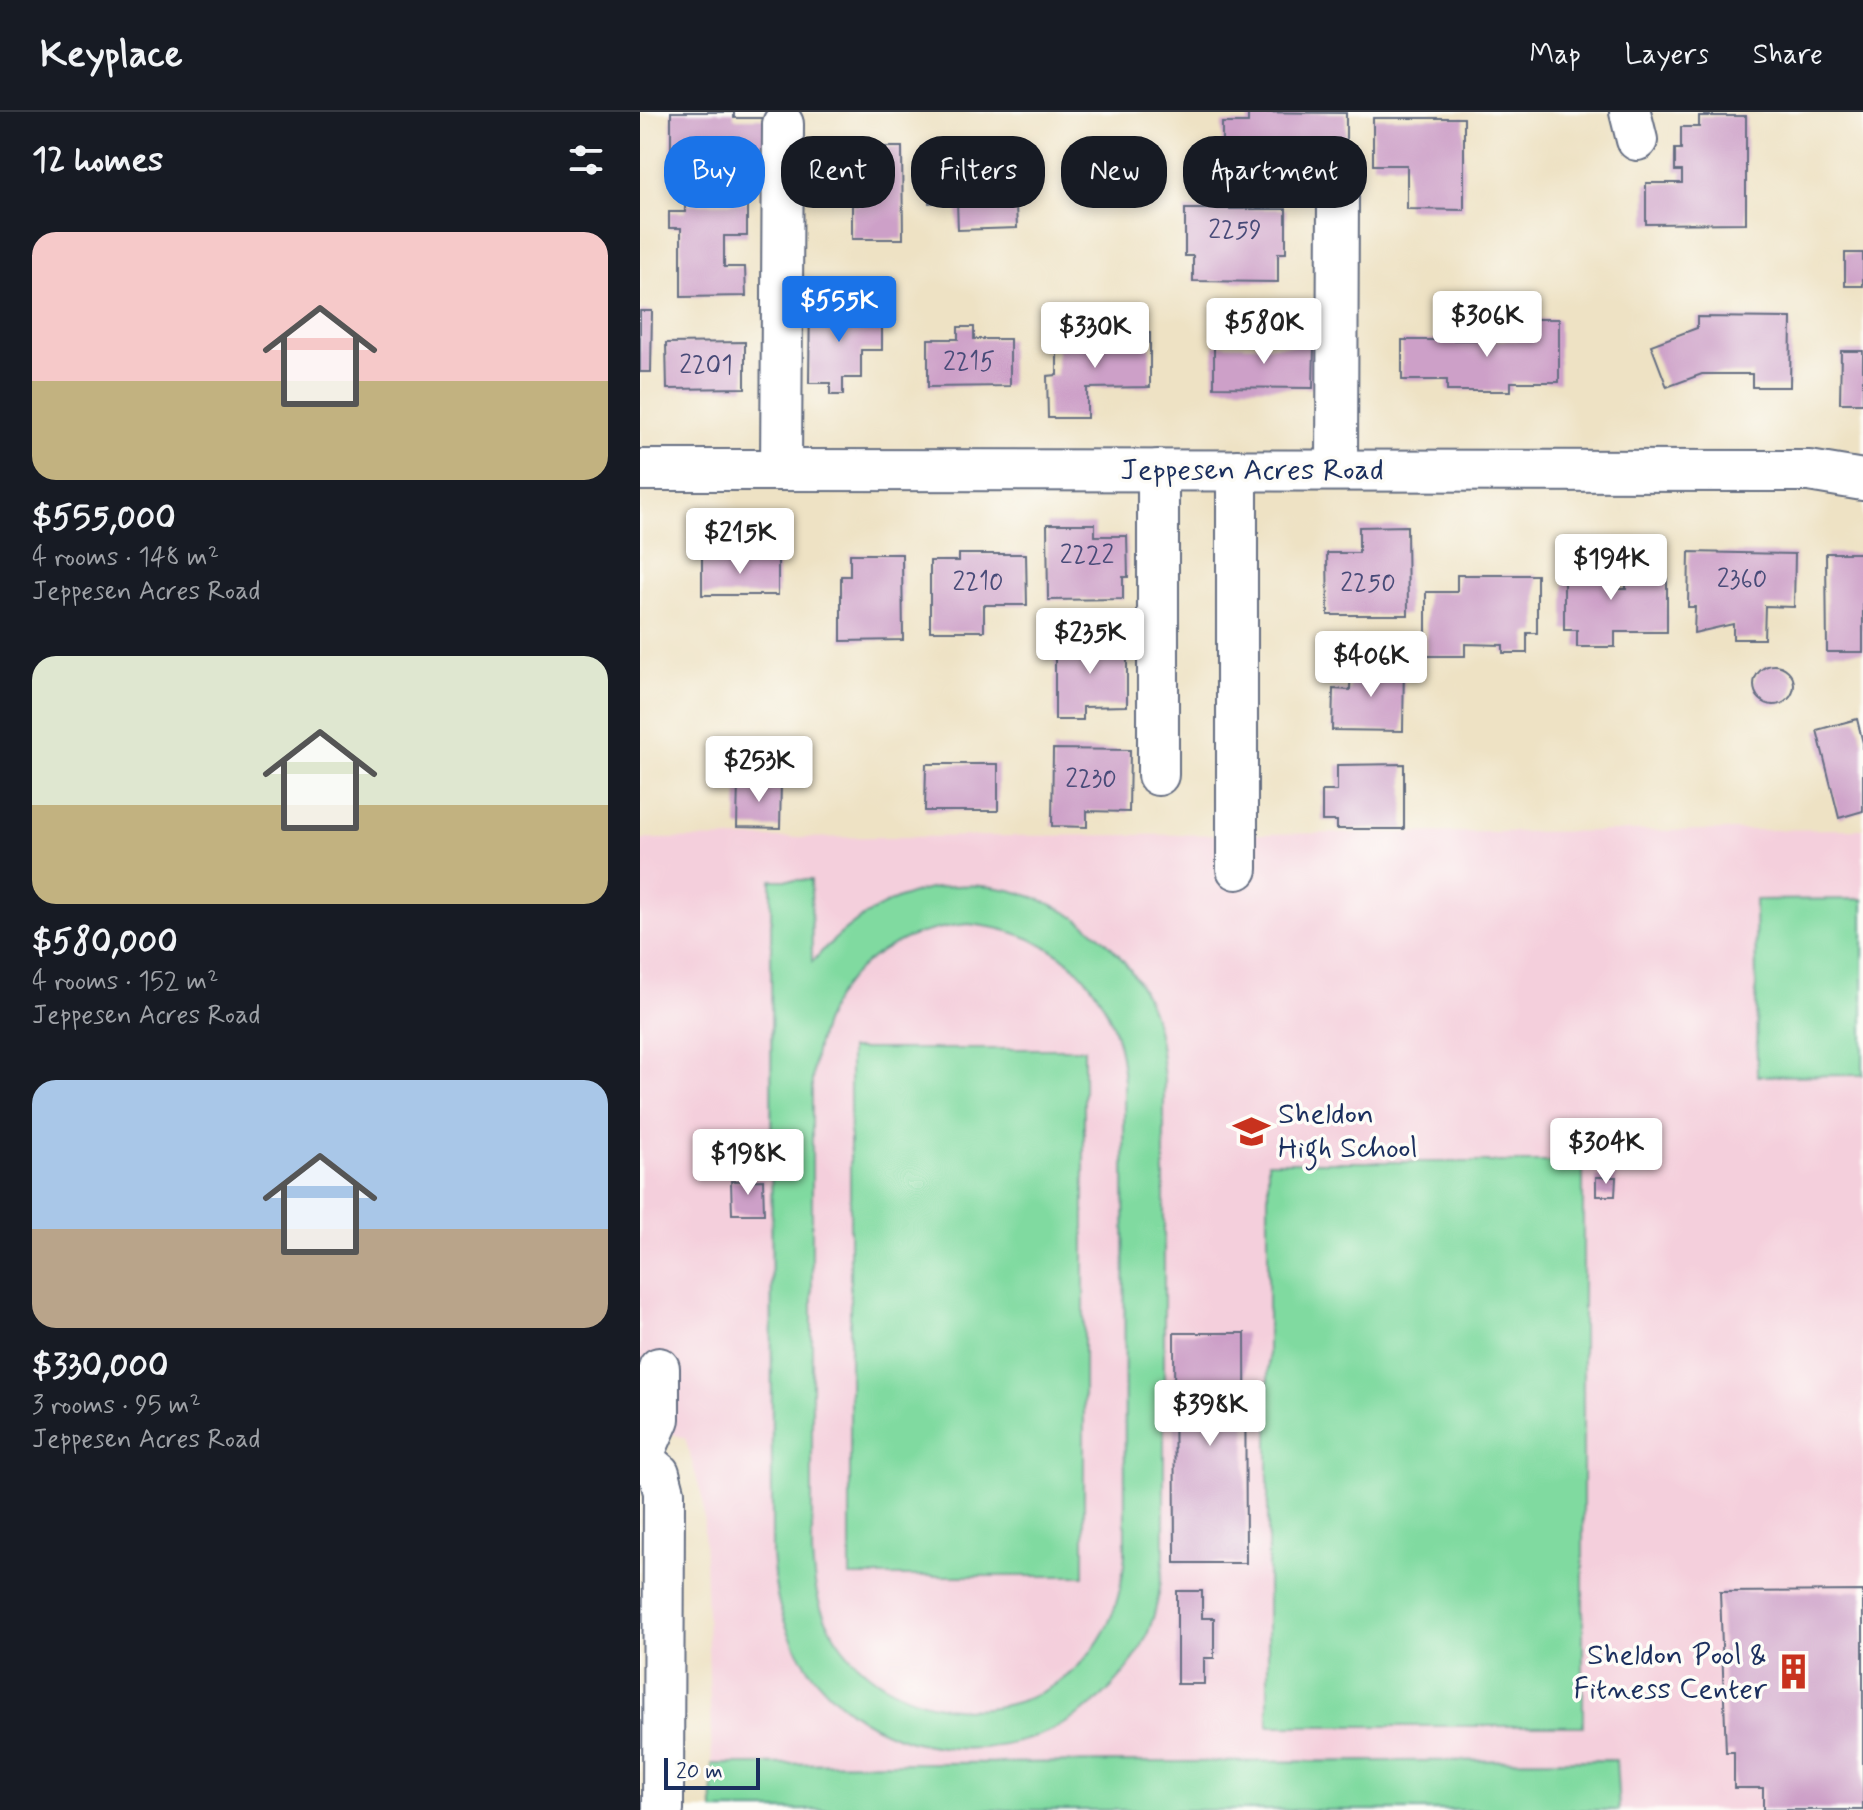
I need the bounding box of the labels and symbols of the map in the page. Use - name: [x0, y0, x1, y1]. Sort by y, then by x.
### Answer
- house number: 2259: [1208, 214, 1262, 248]
- pin: $555K: [783, 276, 895, 344]
- pin: $306K: [1431, 291, 1543, 359]
- pin: $580K: [1208, 298, 1320, 366]
- pin: $330K: [1039, 302, 1151, 370]
- house number: 2215: [943, 346, 995, 380]
- house number: 2201: [679, 349, 733, 383]
- street label: Jeppesen Acres Road: [1120, 451, 1384, 490]
- pin: $215K: [684, 508, 796, 576]
- pin: $194K: [1555, 534, 1667, 602]
- house number: 2222: [1060, 539, 1115, 573]
- house number: 2360: [1717, 563, 1767, 597]
- house number: 2210: [952, 566, 1004, 600]
- house number: 2250: [1340, 567, 1396, 601]
- pin: $235K: [1034, 608, 1146, 676]
- pin: $406K: [1315, 631, 1427, 699]
- pin: $253K: [703, 736, 815, 804]
- house number: 2230: [1065, 763, 1117, 797]
- place label: Sheldon High School: [1278, 1095, 1418, 1171]
- school or university icon: Sheldon High School: [1233, 1112, 1271, 1150]
- pin: $304K: [1550, 1118, 1662, 1186]
- pin: $198K: [692, 1129, 804, 1197]
- pin: $398K: [1154, 1380, 1266, 1448]
- place label: Sheldon Pool & Fitness Center: [1574, 1636, 1768, 1709]
- building icon: Sheldon Pool & Fitness Center: [1774, 1653, 1812, 1691]
- scale bar: [664, 1754, 760, 1790]

